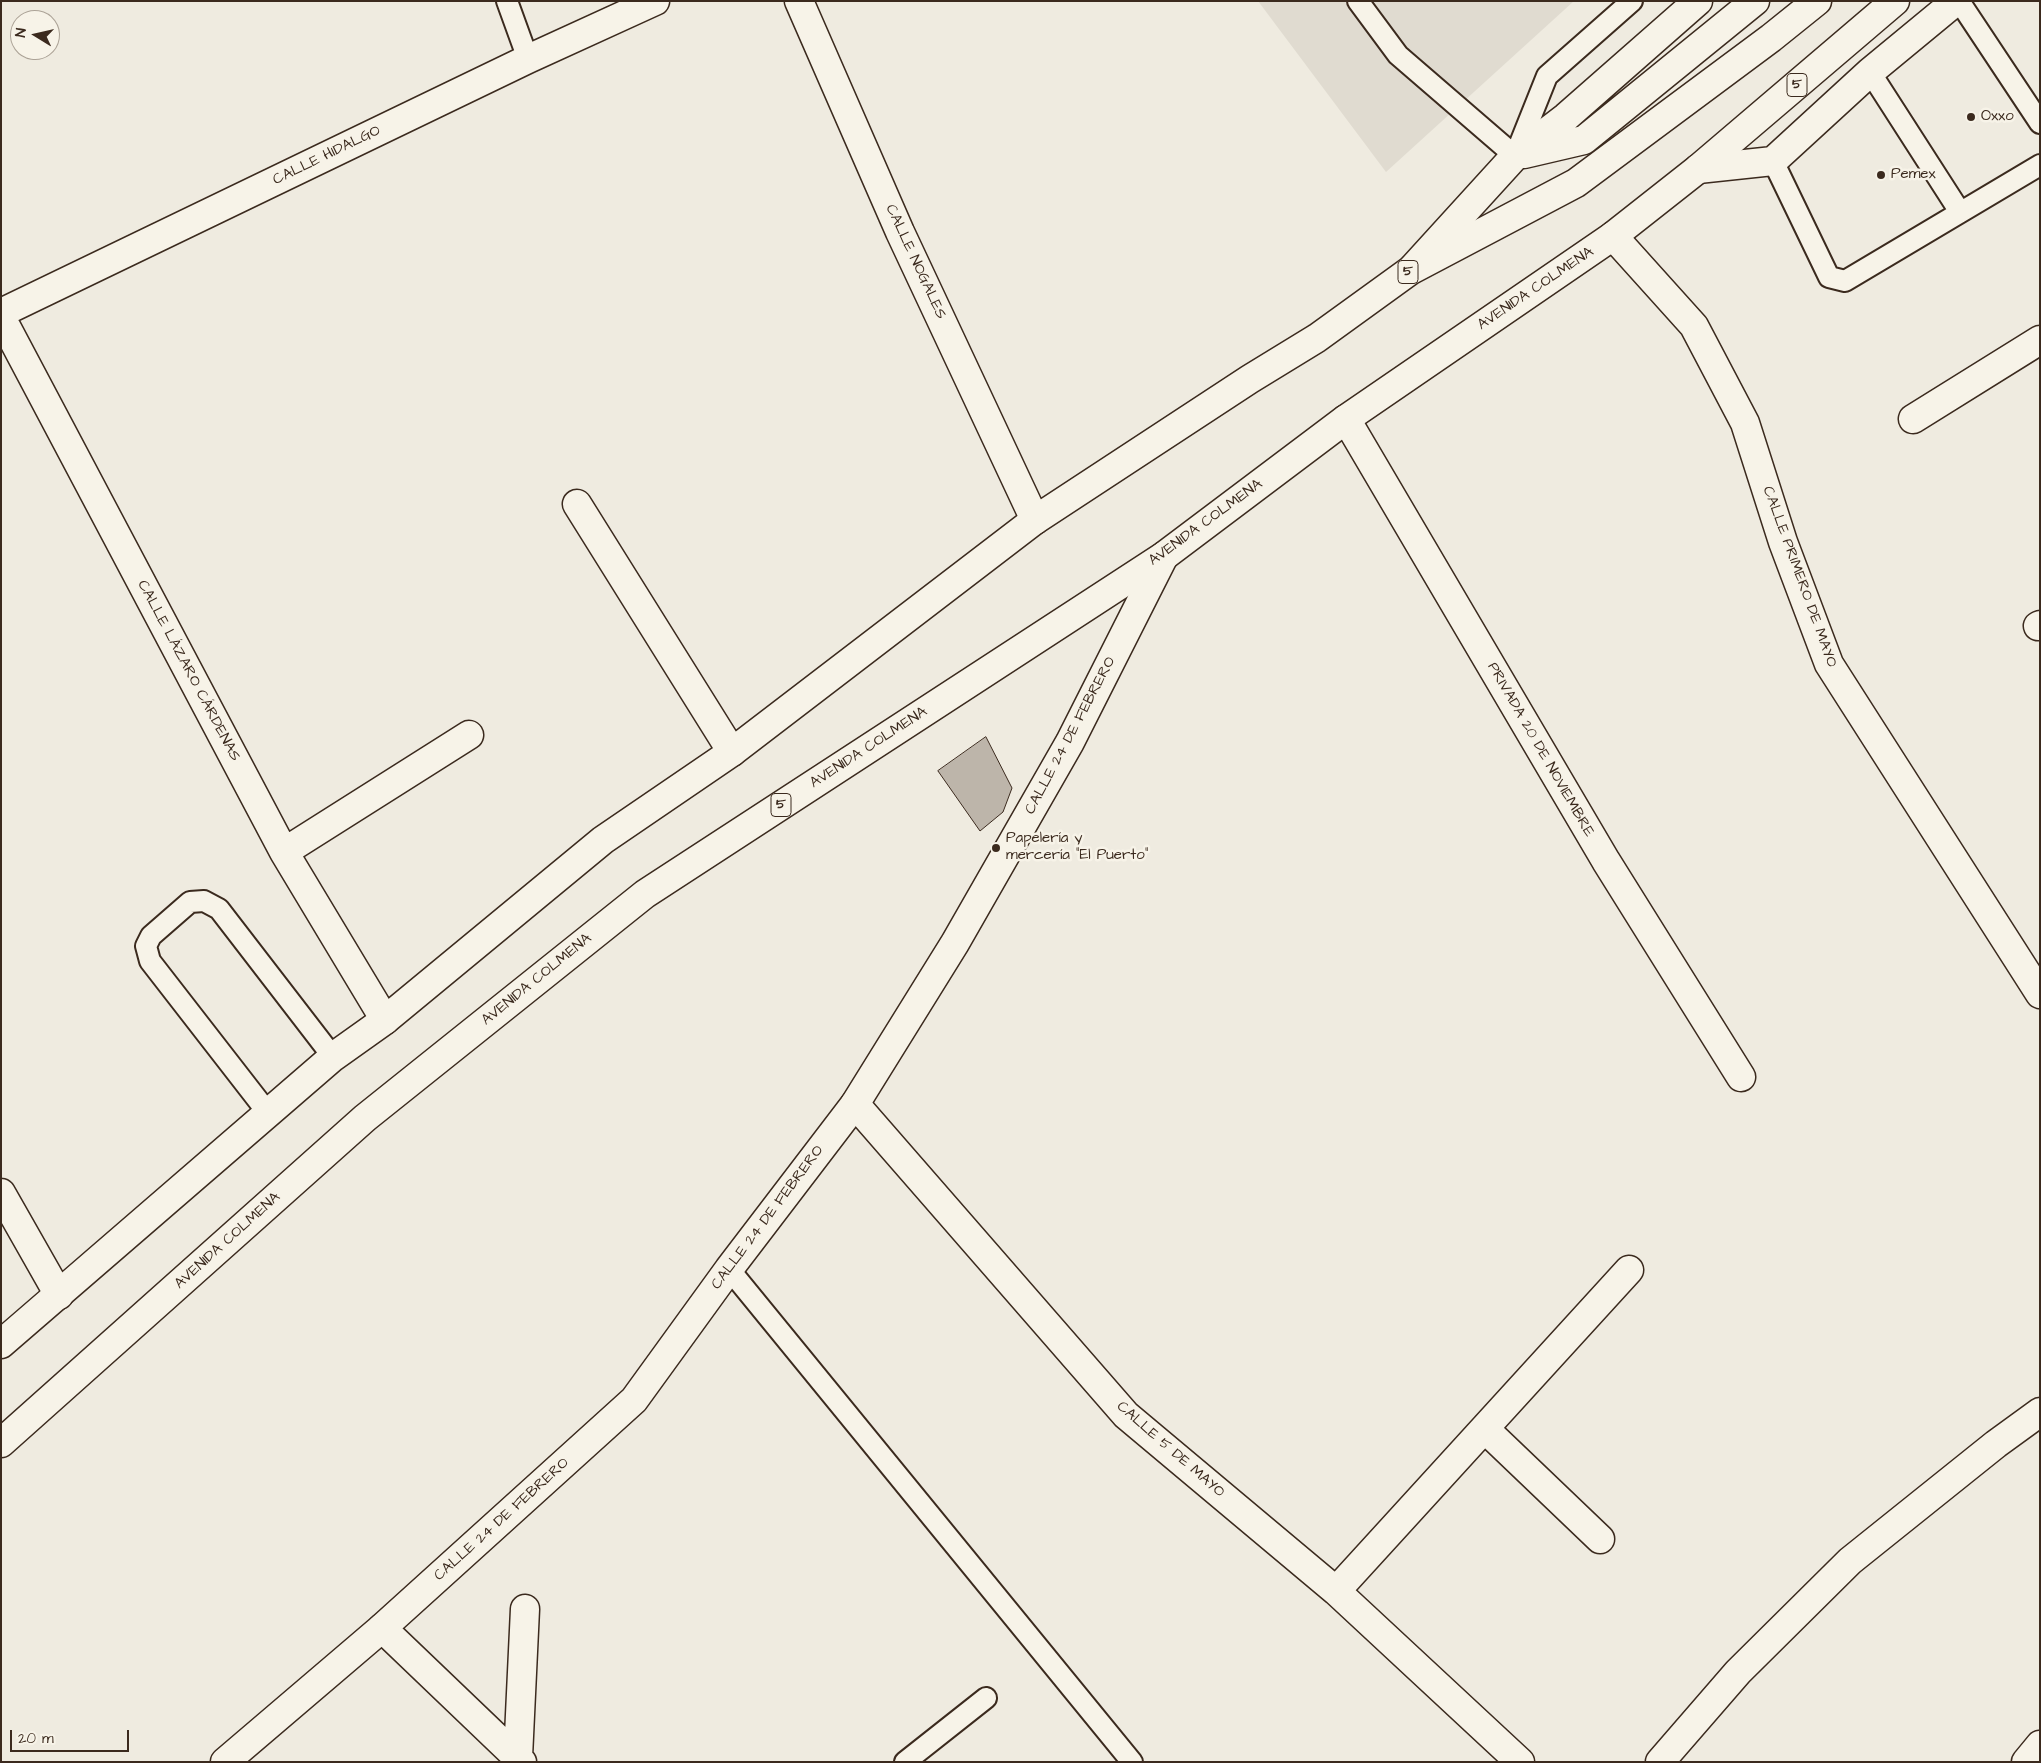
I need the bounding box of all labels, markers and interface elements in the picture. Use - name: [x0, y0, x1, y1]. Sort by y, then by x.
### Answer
- north arrow: [10, 10, 60, 60]
- text: N: [11, 27, 32, 39]
- road number: 5: [1787, 74, 1807, 96]
- place label: Oxxo: [1981, 108, 2014, 126]
- marker: Oxxo: [1965, 111, 1977, 123]
- street label: CALLE HIDALGO: [270, 122, 384, 190]
- place label: Pemex: [1891, 166, 1936, 184]
- marker: Pemex: [1875, 169, 1887, 181]
- street label: CALLE NOGALES: [881, 202, 949, 322]
- street label: AVENIDA COLMENA: [1474, 243, 1598, 335]
- road number: 5: [1398, 260, 1418, 284]
- street label: AVENIDA COLMENA: [1146, 476, 1266, 570]
- street label: CALLE PRIMERO DE MAYO: [1758, 484, 1840, 670]
- street label: CALLE LÁZARO CÁRDENAS: [133, 578, 243, 764]
- street label: CALLE 24 DE FEBRERO: [1022, 654, 1120, 818]
- street label: PRIVADA 20 DE NOVIEMBRE: [1483, 660, 1597, 840]
- street label: AVENIDA COLMENA: [807, 703, 931, 793]
- road number: 5: [771, 794, 791, 816]
- place label: Papelería y mercería "El Puerto": [1006, 830, 1148, 865]
- marker: Papelería y mercería "El Puerto": [990, 842, 1002, 854]
- street label: AVENIDA COLMENA: [478, 930, 596, 1030]
- street label: CALLE 24 DE FEBRERO: [708, 1142, 828, 1294]
- street label: AVENIDA COLMENA: [171, 1189, 285, 1293]
- street label: CALLE 5 DE MAYO: [1112, 1398, 1228, 1502]
- street label: CALLE 24 DE FEBRERO: [431, 1455, 573, 1585]
- scale bar: [12, 1720, 131, 1752]
- text: 20 m: [18, 1728, 54, 1749]

